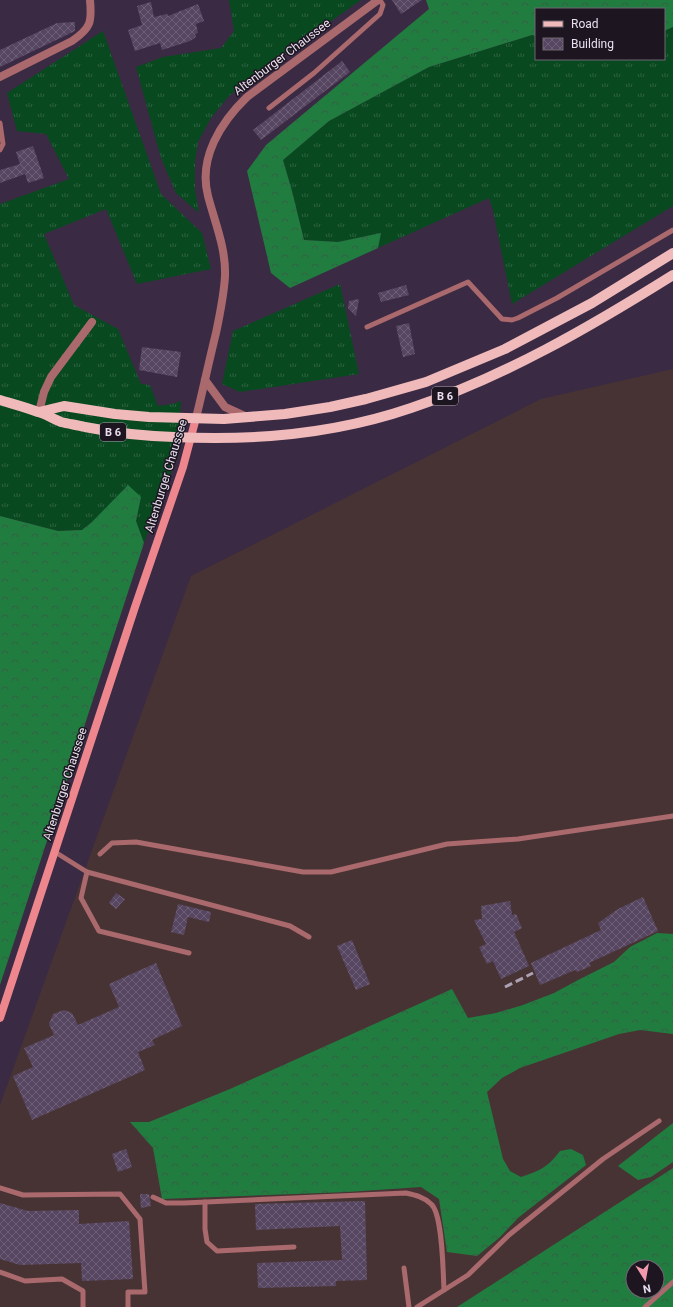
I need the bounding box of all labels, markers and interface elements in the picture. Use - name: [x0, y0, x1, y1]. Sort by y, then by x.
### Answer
- legend: [535, 8, 665, 60]
- street label: Altenburger Chaussee: [231, 16, 333, 98]
- text: Road: [571, 17, 599, 31]
- text: Building: [571, 37, 614, 51]
- road number: B 6: [432, 387, 458, 405]
- street label: Altenburger Chaussee: [142, 418, 190, 534]
- road number: B 6: [100, 423, 126, 441]
- street label: Altenburger Chaussee: [40, 726, 90, 842]
- north arrow: [625, 1259, 665, 1299]
- text: N: [642, 1281, 652, 1295]

